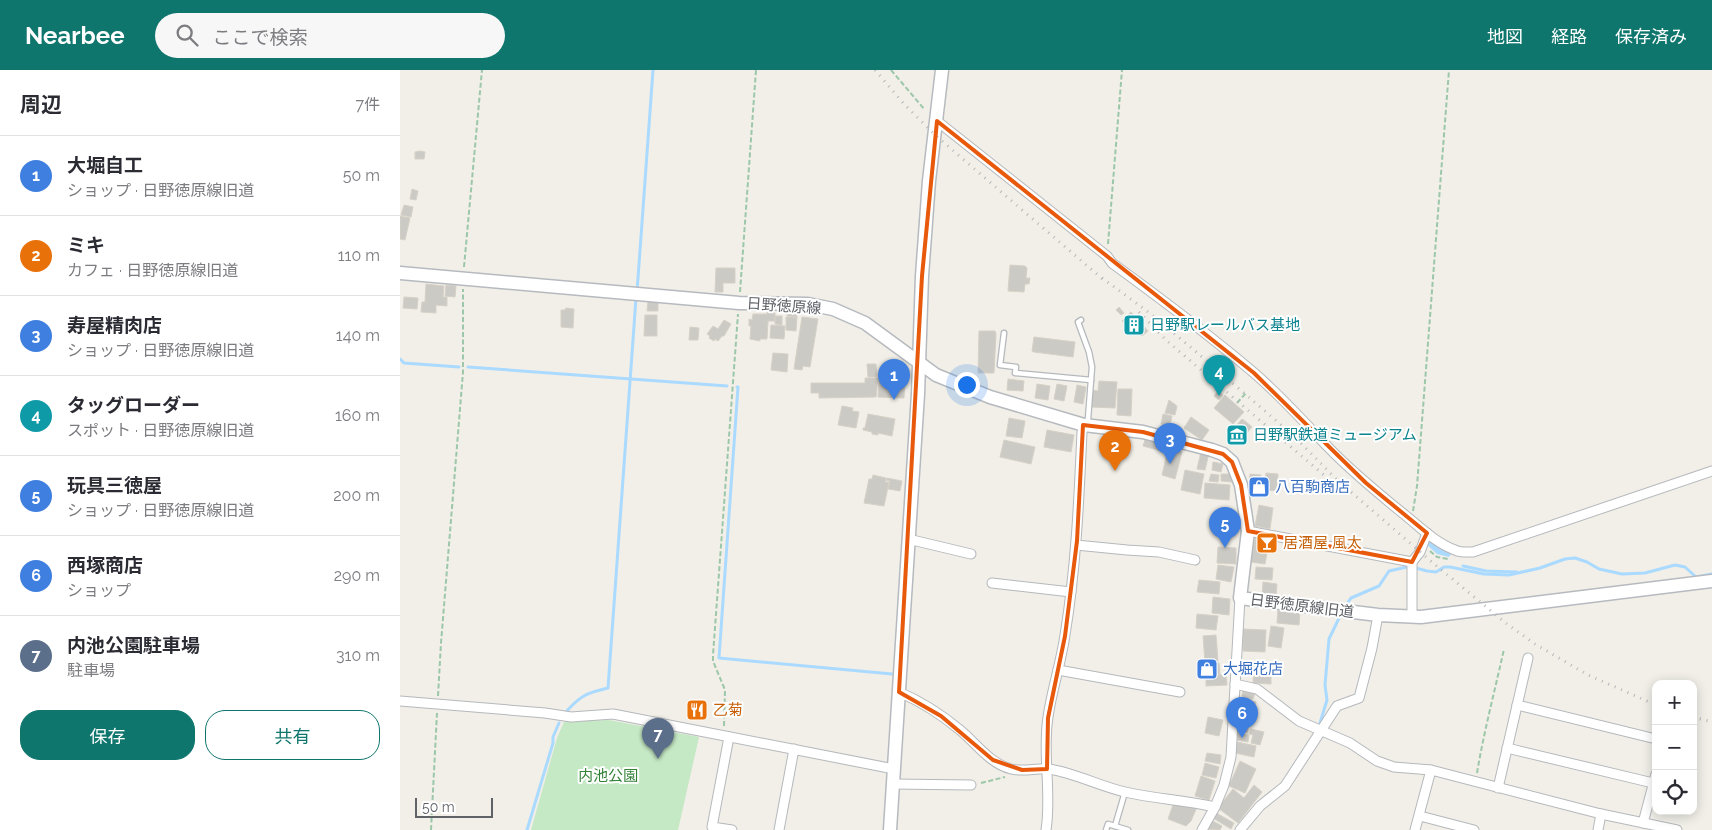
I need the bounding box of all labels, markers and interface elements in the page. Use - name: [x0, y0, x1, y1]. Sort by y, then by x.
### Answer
- search box: [155, 13, 505, 58]
- text: Nearbee: [25, 21, 125, 50]
- icon: search: [173, 21, 201, 49]
- text: ここで検索: [213, 26, 308, 48]
- text: 地図: [1487, 26, 1523, 47]
- text: 経路: [1551, 26, 1587, 47]
- text: 保存済み: [1615, 26, 1687, 47]
- text: 周辺: [20, 92, 62, 117]
- text: 7件: [355, 95, 380, 114]
- text: 大堀自工: [67, 154, 143, 176]
- text: 1: [32, 166, 40, 185]
- text: 50 m: [343, 166, 380, 185]
- text: ショップ · 日野徳原線旧道: [67, 181, 254, 200]
- text: ミキ: [67, 234, 105, 256]
- text: 2: [31, 246, 41, 265]
- text: 110 m: [338, 246, 380, 265]
- text: カフェ · 日野徳原線旧道: [67, 261, 238, 280]
- street label: 日野徳原線: [746, 294, 822, 318]
- building icon: 日野駅レールバス基地: [1122, 313, 1146, 337]
- text: 寿屋精肉店: [67, 314, 162, 336]
- place label: 日野駅レールバス基地: [1150, 316, 1300, 334]
- text: 3: [32, 326, 40, 345]
- text: 140 m: [336, 326, 380, 345]
- text: ショップ · 日野徳原線旧道: [67, 341, 254, 360]
- pin: 4: [1203, 355, 1235, 396]
- pin: 1: [878, 359, 910, 400]
- your location: [954, 372, 980, 398]
- text: タッグローダー: [67, 394, 200, 416]
- text: 4: [31, 406, 41, 425]
- text: 160 m: [335, 406, 380, 425]
- text: スポット · 日野徳原線旧道: [67, 421, 254, 440]
- pin: 3: [1154, 423, 1186, 464]
- museum icon: 日野駅鉄道ミュージアム: [1225, 423, 1249, 447]
- place label: 日野駅鉄道ミュージアム: [1253, 426, 1417, 444]
- pin: 2: [1099, 430, 1131, 471]
- text: 玩具三徳屋: [67, 474, 162, 496]
- shop icon: 八百駒商店: [1247, 475, 1271, 499]
- place label: 八百駒商店: [1275, 478, 1350, 496]
- text: 5: [32, 486, 40, 505]
- text: 200 m: [333, 486, 380, 505]
- text: ショップ · 日野徳原線旧道: [67, 501, 254, 520]
- pin: 5: [1209, 507, 1241, 548]
- bar icon: 居酒屋 風太: [1255, 531, 1279, 555]
- place label: 居酒屋 風太: [1283, 534, 1362, 552]
- text: 西塚商店: [67, 554, 143, 576]
- text: 6: [31, 566, 41, 585]
- text: 290 m: [334, 566, 380, 585]
- text: ショップ: [67, 581, 131, 600]
- street label: 日野徳原線旧道: [1249, 591, 1355, 621]
- text: 内池公園駐車場: [67, 634, 200, 656]
- text: 7: [32, 646, 40, 665]
- text: 310 m: [336, 646, 380, 665]
- shop icon: 大堀花店: [1195, 657, 1219, 681]
- place label: 大堀花店: [1223, 660, 1283, 678]
- text: 駐車場: [67, 661, 115, 680]
- map controls: [1652, 680, 1697, 815]
- button: +: [1652, 680, 1697, 725]
- pin: 6: [1226, 697, 1258, 738]
- restaurant icon: 乙菊: [685, 698, 709, 722]
- place label: 乙菊: [713, 701, 743, 719]
- button: 保存: [20, 710, 195, 760]
- button: 共有: [205, 710, 380, 760]
- pin: 7: [642, 718, 674, 759]
- button: −: [1652, 725, 1697, 770]
- park label: 内池公園: [578, 767, 638, 785]
- button: locate: [1652, 770, 1697, 815]
- scale bar: [415, 795, 492, 818]
- text: 50 m: [422, 799, 455, 815]

